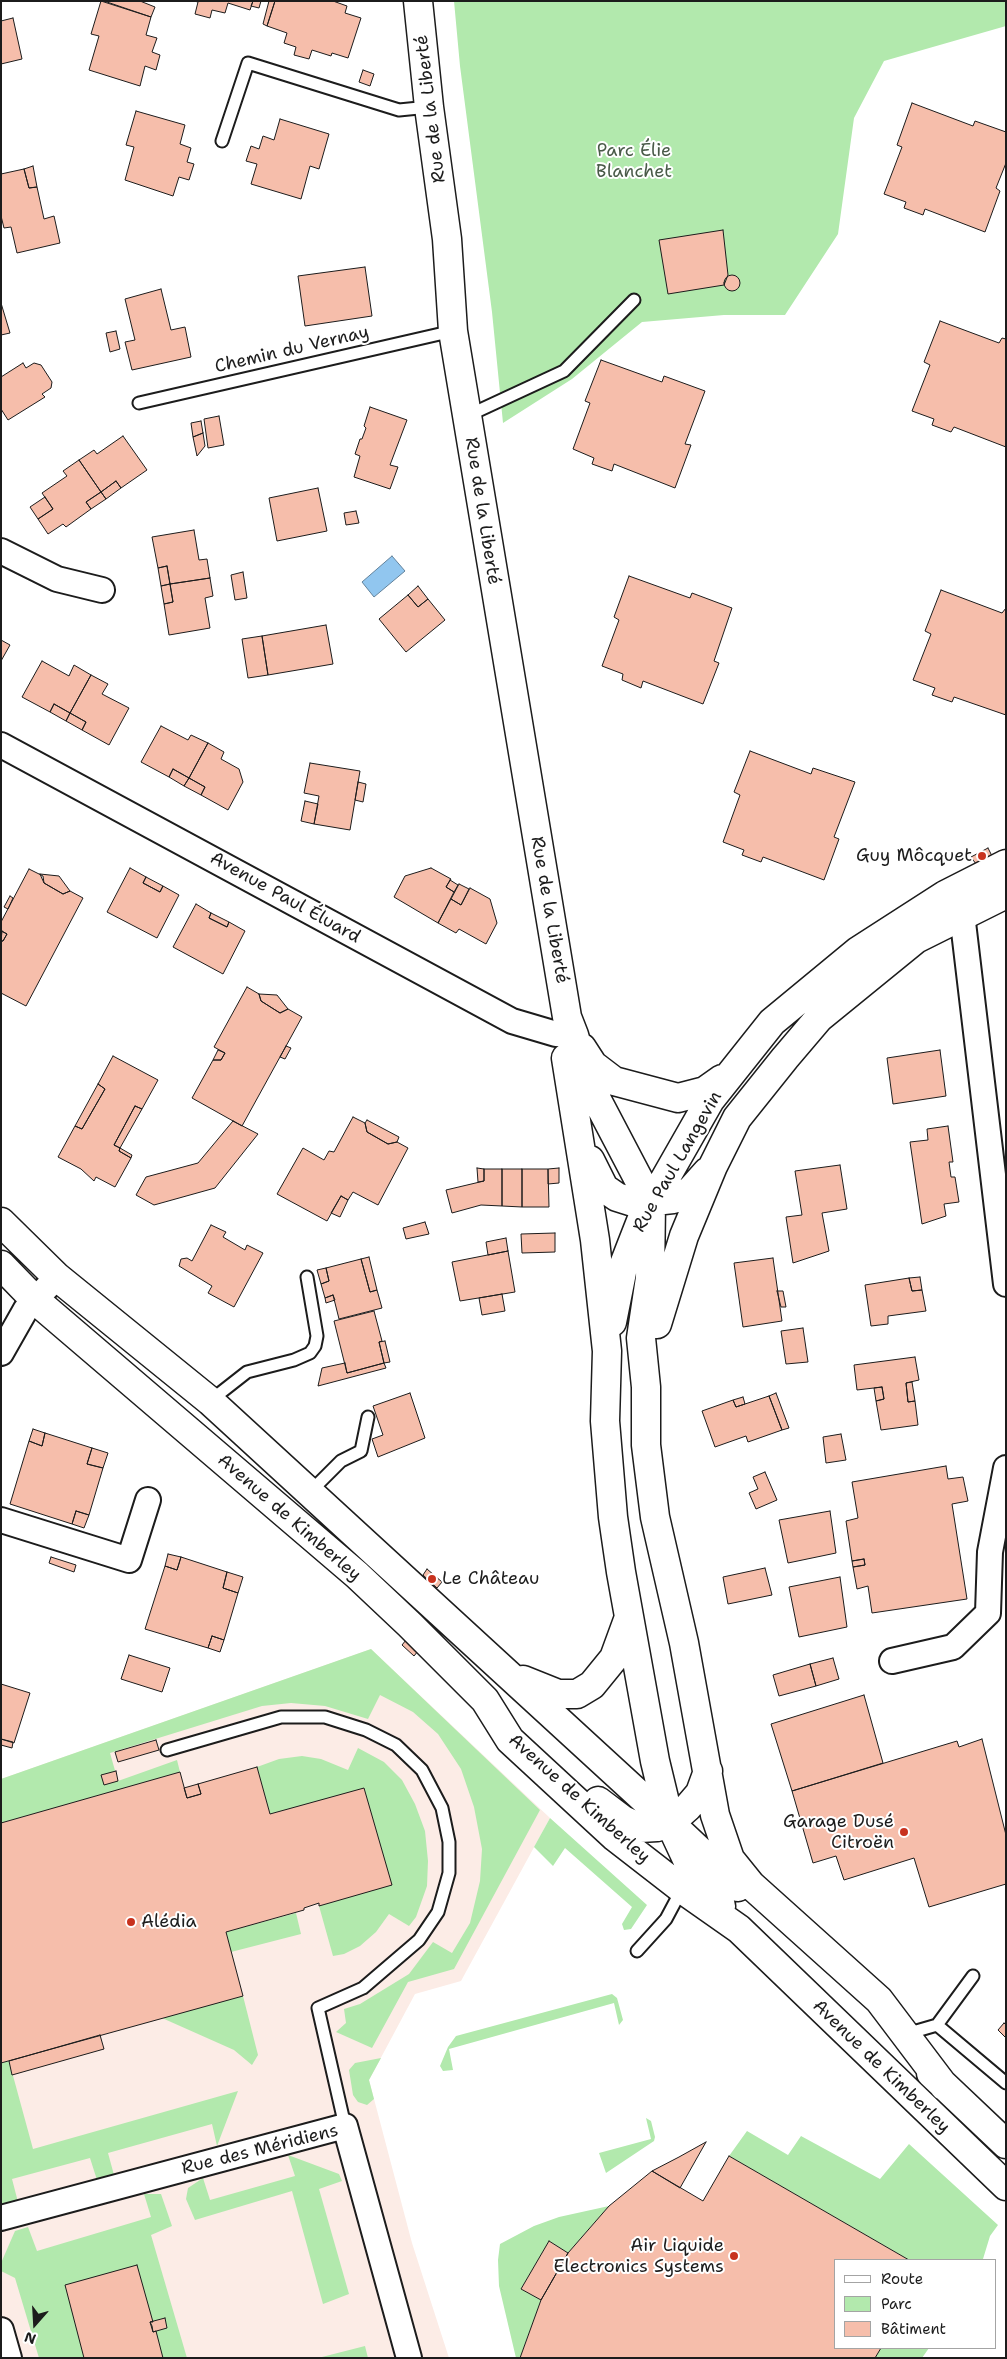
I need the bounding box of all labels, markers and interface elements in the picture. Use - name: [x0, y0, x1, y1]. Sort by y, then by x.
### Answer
- street label: Rue de la Liberté: [411, 34, 451, 184]
- park label: Parc Élie Blanchet: [596, 140, 672, 182]
- street label: Chemin du Vernay: [213, 322, 371, 378]
- street label: Rue de la Liberté: [460, 436, 504, 586]
- street label: Rue de la Liberté: [525, 835, 573, 985]
- place label: Guy Môcquet: [856, 845, 972, 867]
- street label: Avenue Paul Éluard: [206, 848, 364, 948]
- marker: Guy Môcquet: [976, 850, 988, 862]
- street label: Rue Paul Langevin: [629, 1088, 727, 1236]
- street label: Avenue de Kimberley: [213, 1450, 365, 1586]
- place label: Le Château: [442, 1568, 539, 1590]
- marker: Le Château: [426, 1573, 438, 1585]
- street label: Avenue de Kimberley: [504, 1730, 654, 1868]
- place label: Garage Dusé Citroën: [783, 1811, 894, 1854]
- marker: Garage Dusé Citroën: [898, 1826, 910, 1838]
- place label: Alédia: [141, 1911, 197, 1933]
- marker: Alédia: [125, 1916, 137, 1928]
- street label: Avenue de Kimberley: [808, 1996, 954, 2138]
- street label: Rue des Méridiens: [179, 2120, 341, 2180]
- place label: Air Liquide Electronics Systems: [554, 2235, 724, 2278]
- marker: Air Liquide Electronics Systems: [728, 2250, 740, 2262]
- legend: [834, 2259, 997, 2349]
- text: Route: [881, 2269, 923, 2289]
- text: Parc: [881, 2294, 912, 2314]
- north arrow: [10, 2299, 60, 2349]
- text: Bâtiment: [881, 2319, 946, 2339]
- text: N: [22, 2328, 38, 2348]

